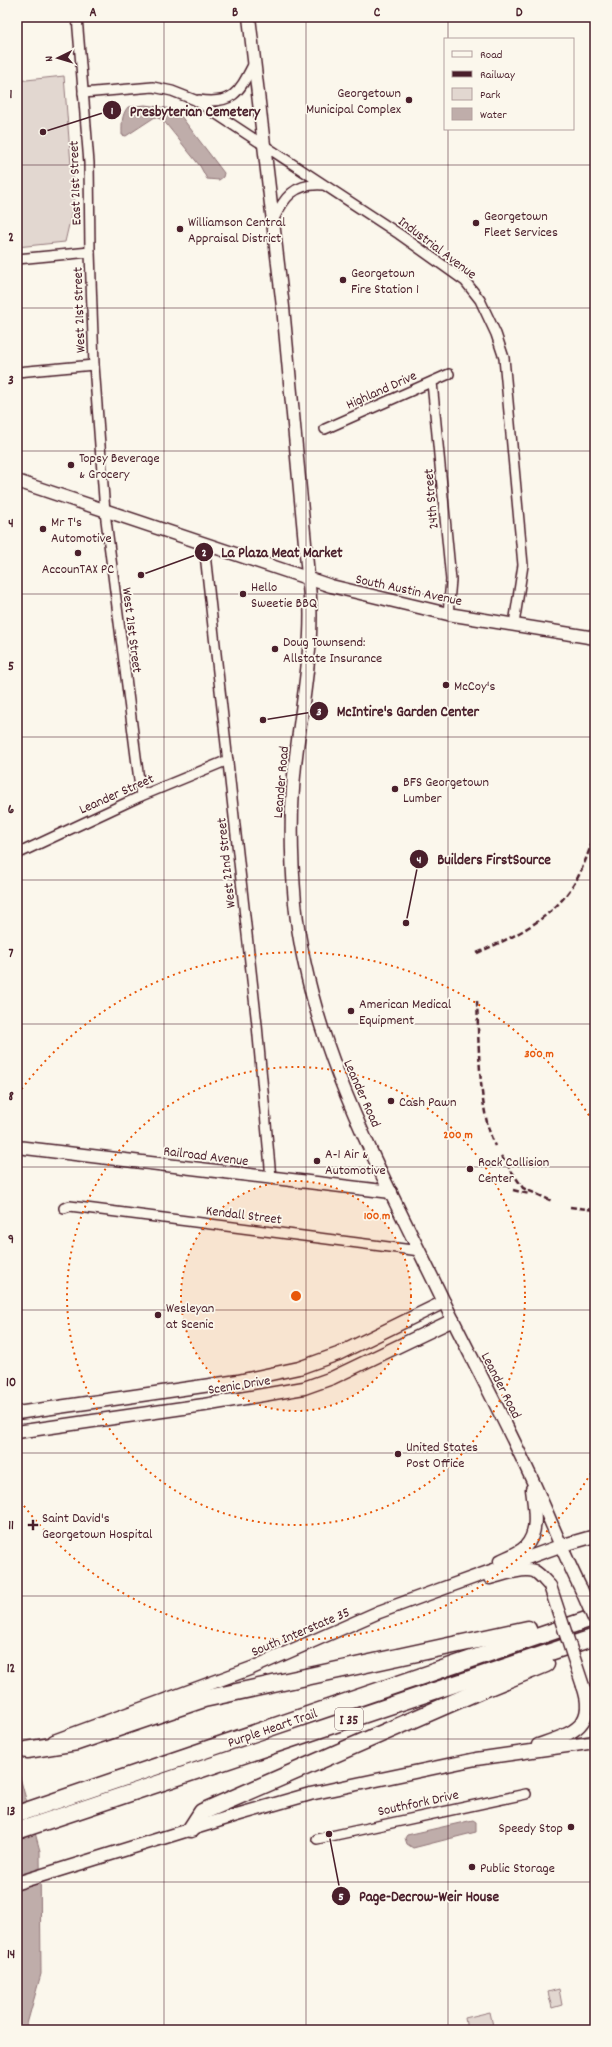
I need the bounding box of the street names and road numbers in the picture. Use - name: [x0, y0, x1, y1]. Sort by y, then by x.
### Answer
- street label: East 21st Street: [65, 140, 87, 226]
- street label: Industrial Avenue: [393, 212, 480, 285]
- street label: West 21st Street: [69, 267, 91, 353]
- street label: Highland Drive: [343, 366, 420, 415]
- street label: 24th Street: [419, 468, 445, 530]
- street label: South Austin Avenue: [353, 570, 464, 612]
- street label: West 21st Street: [116, 586, 146, 674]
- street label: Leander Road: [269, 745, 295, 819]
- street label: Leander Street: [76, 769, 157, 820]
- street label: West 22nd Street: [212, 817, 242, 909]
- street label: Leander Road: [337, 1057, 385, 1131]
- street label: Railroad Avenue: [162, 1142, 249, 1172]
- street label: Kendall Street: [205, 1201, 283, 1231]
- street label: Leander Road: [475, 1349, 526, 1423]
- street label: Scenic Drive: [207, 1371, 272, 1401]
- street label: South Interstate 35: [248, 1603, 353, 1663]
- street label: Purple Heart Trail: [225, 1704, 321, 1754]
- road number: I 35: [335, 1708, 363, 1730]
- street label: Southfork Drive: [376, 1786, 461, 1822]

